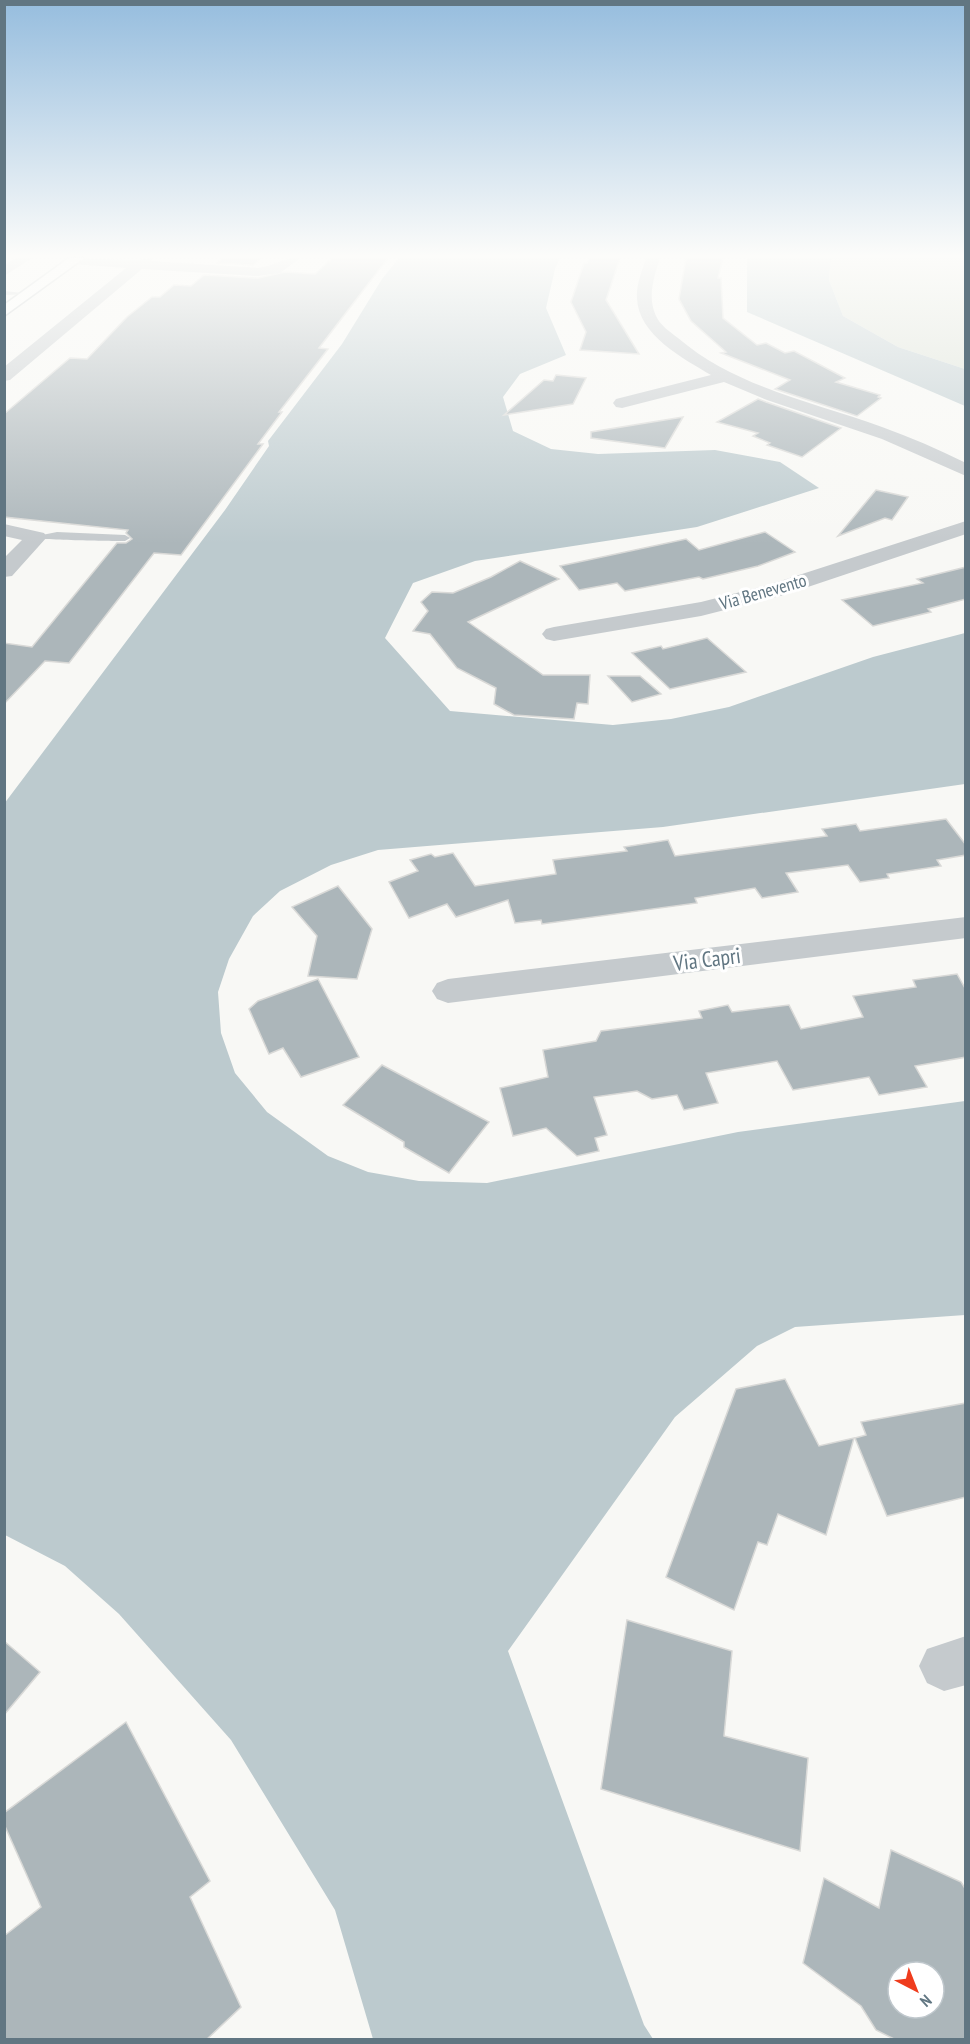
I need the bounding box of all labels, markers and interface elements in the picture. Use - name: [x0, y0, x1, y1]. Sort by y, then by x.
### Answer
- street label: Via Benevento: [716, 568, 809, 615]
- street label: Via Capri: [671, 941, 742, 977]
- north arrow: [886, 1960, 946, 2020]
- text: N: [916, 1991, 936, 2011]

